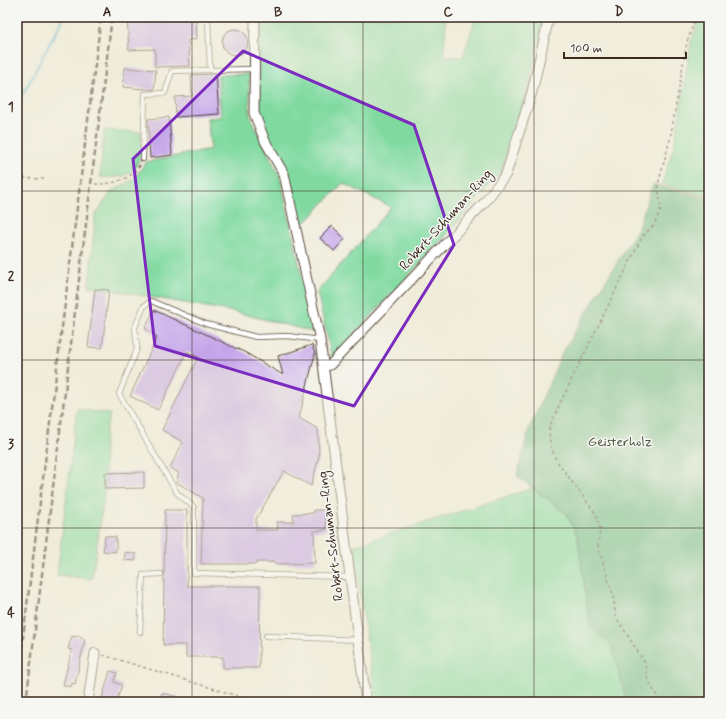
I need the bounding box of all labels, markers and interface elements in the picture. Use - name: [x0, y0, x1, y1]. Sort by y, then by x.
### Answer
- text: A: [103, 4, 111, 21]
- text: B: [274, 4, 283, 21]
- text: C: [443, 4, 453, 21]
- text: D: [615, 4, 624, 21]
- scale bar: [564, 34, 686, 60]
- text: 100 m: [570, 41, 602, 57]
- text: 1: [8, 99, 14, 116]
- street label: Robert-Schuman-Ring: [395, 165, 497, 275]
- text: 2: [8, 268, 15, 285]
- park label: Geisterholz: [588, 433, 653, 451]
- text: 3: [8, 436, 14, 453]
- street label: Robert-Schuman-Ring: [314, 470, 349, 602]
- text: 4: [7, 605, 15, 622]

